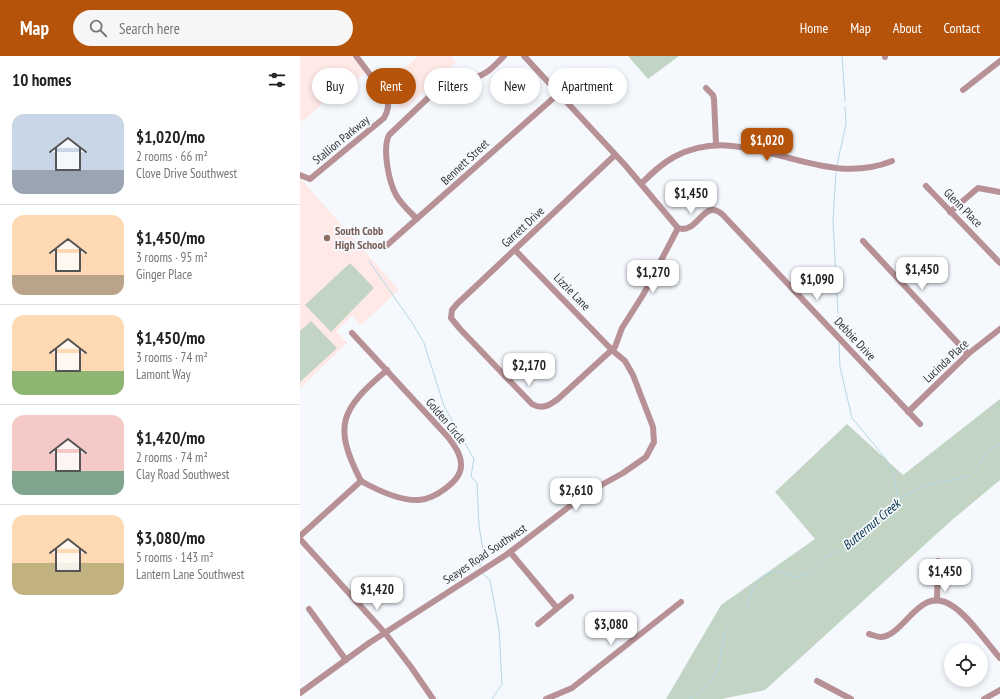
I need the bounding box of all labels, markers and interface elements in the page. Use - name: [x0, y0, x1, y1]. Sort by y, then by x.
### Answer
- search box: [73, 10, 353, 46]
- text: Map: [20, 16, 49, 40]
- icon: search: [87, 17, 109, 39]
- text: Search here: [119, 19, 180, 38]
- text: Home: [800, 19, 828, 37]
- text: Map: [850, 19, 871, 37]
- text: About: [893, 19, 922, 37]
- text: Contact: [944, 19, 980, 37]
- chip: Buy: [312, 68, 358, 104]
- chip: Rent: [366, 68, 416, 104]
- chip: Filters: [424, 68, 482, 104]
- chip: New: [490, 68, 540, 104]
- chip: Apartment: [548, 68, 627, 104]
- text: 10 homes: [12, 69, 71, 91]
- icon: filters: [266, 69, 288, 91]
- street label: Stallion Parkway: [309, 112, 372, 167]
- text: $1,020/mo: [136, 126, 205, 148]
- pin: $1,020: [734, 128, 800, 162]
- icon: home: [44, 130, 92, 178]
- text: $1,020: [750, 132, 784, 149]
- street label: Bennett Street: [438, 135, 492, 188]
- text: 2 rooms · 66 m²: [136, 148, 208, 165]
- text: Clove Drive Southwest: [136, 165, 237, 182]
- pin: $1,450: [658, 181, 724, 215]
- text: $1,450: [674, 185, 708, 202]
- street label: Glenn Place: [941, 185, 986, 230]
- street label: Garrett Drive: [498, 203, 547, 250]
- place label: South Cobb High School: [335, 223, 386, 252]
- text: $1,450/mo: [136, 227, 205, 249]
- icon: home: [44, 231, 92, 279]
- marker: South Cobb High School: [322, 233, 332, 243]
- text: 3 rooms · 95 m²: [136, 249, 208, 266]
- pin: $1,450: [889, 257, 955, 291]
- pin: $1,270: [620, 260, 686, 294]
- text: $1,450: [905, 261, 939, 278]
- text: $1,270: [636, 264, 670, 281]
- text: Ginger Place: [136, 266, 192, 283]
- pin: $1,090: [784, 267, 850, 301]
- street label: Lizzie Lane: [551, 270, 594, 313]
- text: $1,090: [800, 271, 834, 288]
- street label: Debbie Drive: [832, 314, 879, 363]
- text: $1,450/mo: [136, 327, 205, 349]
- icon: home: [44, 331, 92, 379]
- street label: Lucinda Place: [920, 336, 972, 385]
- text: 3 rooms · 74 m²: [136, 349, 208, 366]
- pin: $2,170: [496, 353, 562, 387]
- text: $2,170: [512, 357, 546, 374]
- text: Lamont Way: [136, 366, 191, 383]
- street label: Golden Circle: [423, 395, 470, 447]
- text: $1,420/mo: [136, 427, 205, 449]
- icon: home: [44, 431, 92, 479]
- text: 2 rooms · 74 m²: [136, 449, 208, 466]
- text: Clay Road Southwest: [136, 466, 229, 483]
- pin: $2,610: [543, 478, 609, 512]
- text: $2,610: [559, 482, 593, 499]
- water label: Butternut Creek: [839, 494, 905, 554]
- street label: Seayes Road Southwest: [440, 520, 530, 587]
- text: $3,080/mo: [136, 527, 205, 549]
- icon: home: [44, 531, 92, 579]
- text: 5 rooms · 143 m²: [136, 549, 214, 566]
- pin: $1,450: [912, 559, 978, 593]
- text: $1,450: [928, 563, 962, 580]
- text: Lantern Lane Southwest: [136, 566, 244, 583]
- pin: $1,420: [344, 577, 410, 611]
- text: $1,420: [360, 581, 394, 598]
- pin: $3,080: [578, 612, 644, 646]
- text: $3,080: [594, 616, 628, 633]
- map controls: [944, 643, 988, 687]
- button: locate: [944, 643, 988, 687]

